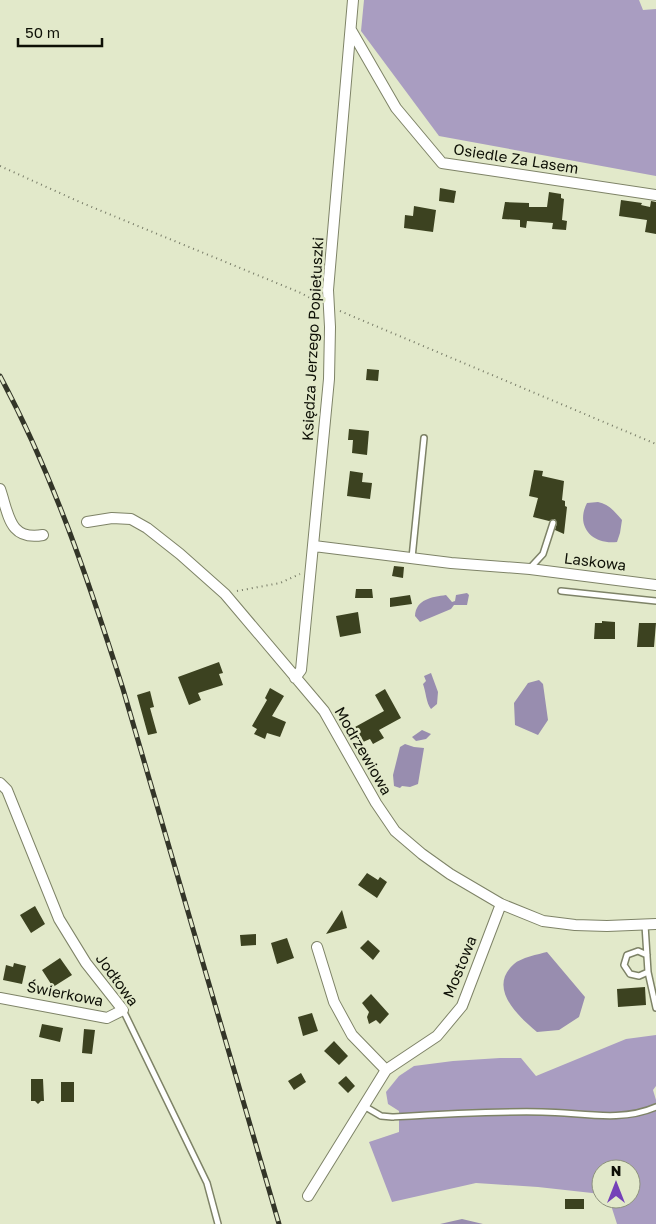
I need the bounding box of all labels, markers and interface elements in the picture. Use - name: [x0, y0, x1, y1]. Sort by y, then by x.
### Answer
- scale bar: [18, 15, 101, 47]
- text: 50 m: [25, 23, 60, 41]
- street label: Osiedle Za Lasem: [452, 139, 580, 177]
- street label: Księdza Jerzego Popiełuszki: [298, 236, 326, 441]
- street label: Laskowa: [563, 548, 627, 574]
- street label: Modrzewiowa: [331, 703, 396, 798]
- street label: Mostowa: [439, 933, 480, 1000]
- street label: Jodłowa: [93, 950, 143, 1009]
- street label: Świerkowa: [25, 977, 105, 1009]
- north arrow: [591, 1159, 641, 1209]
- text: N: [611, 1162, 621, 1179]

